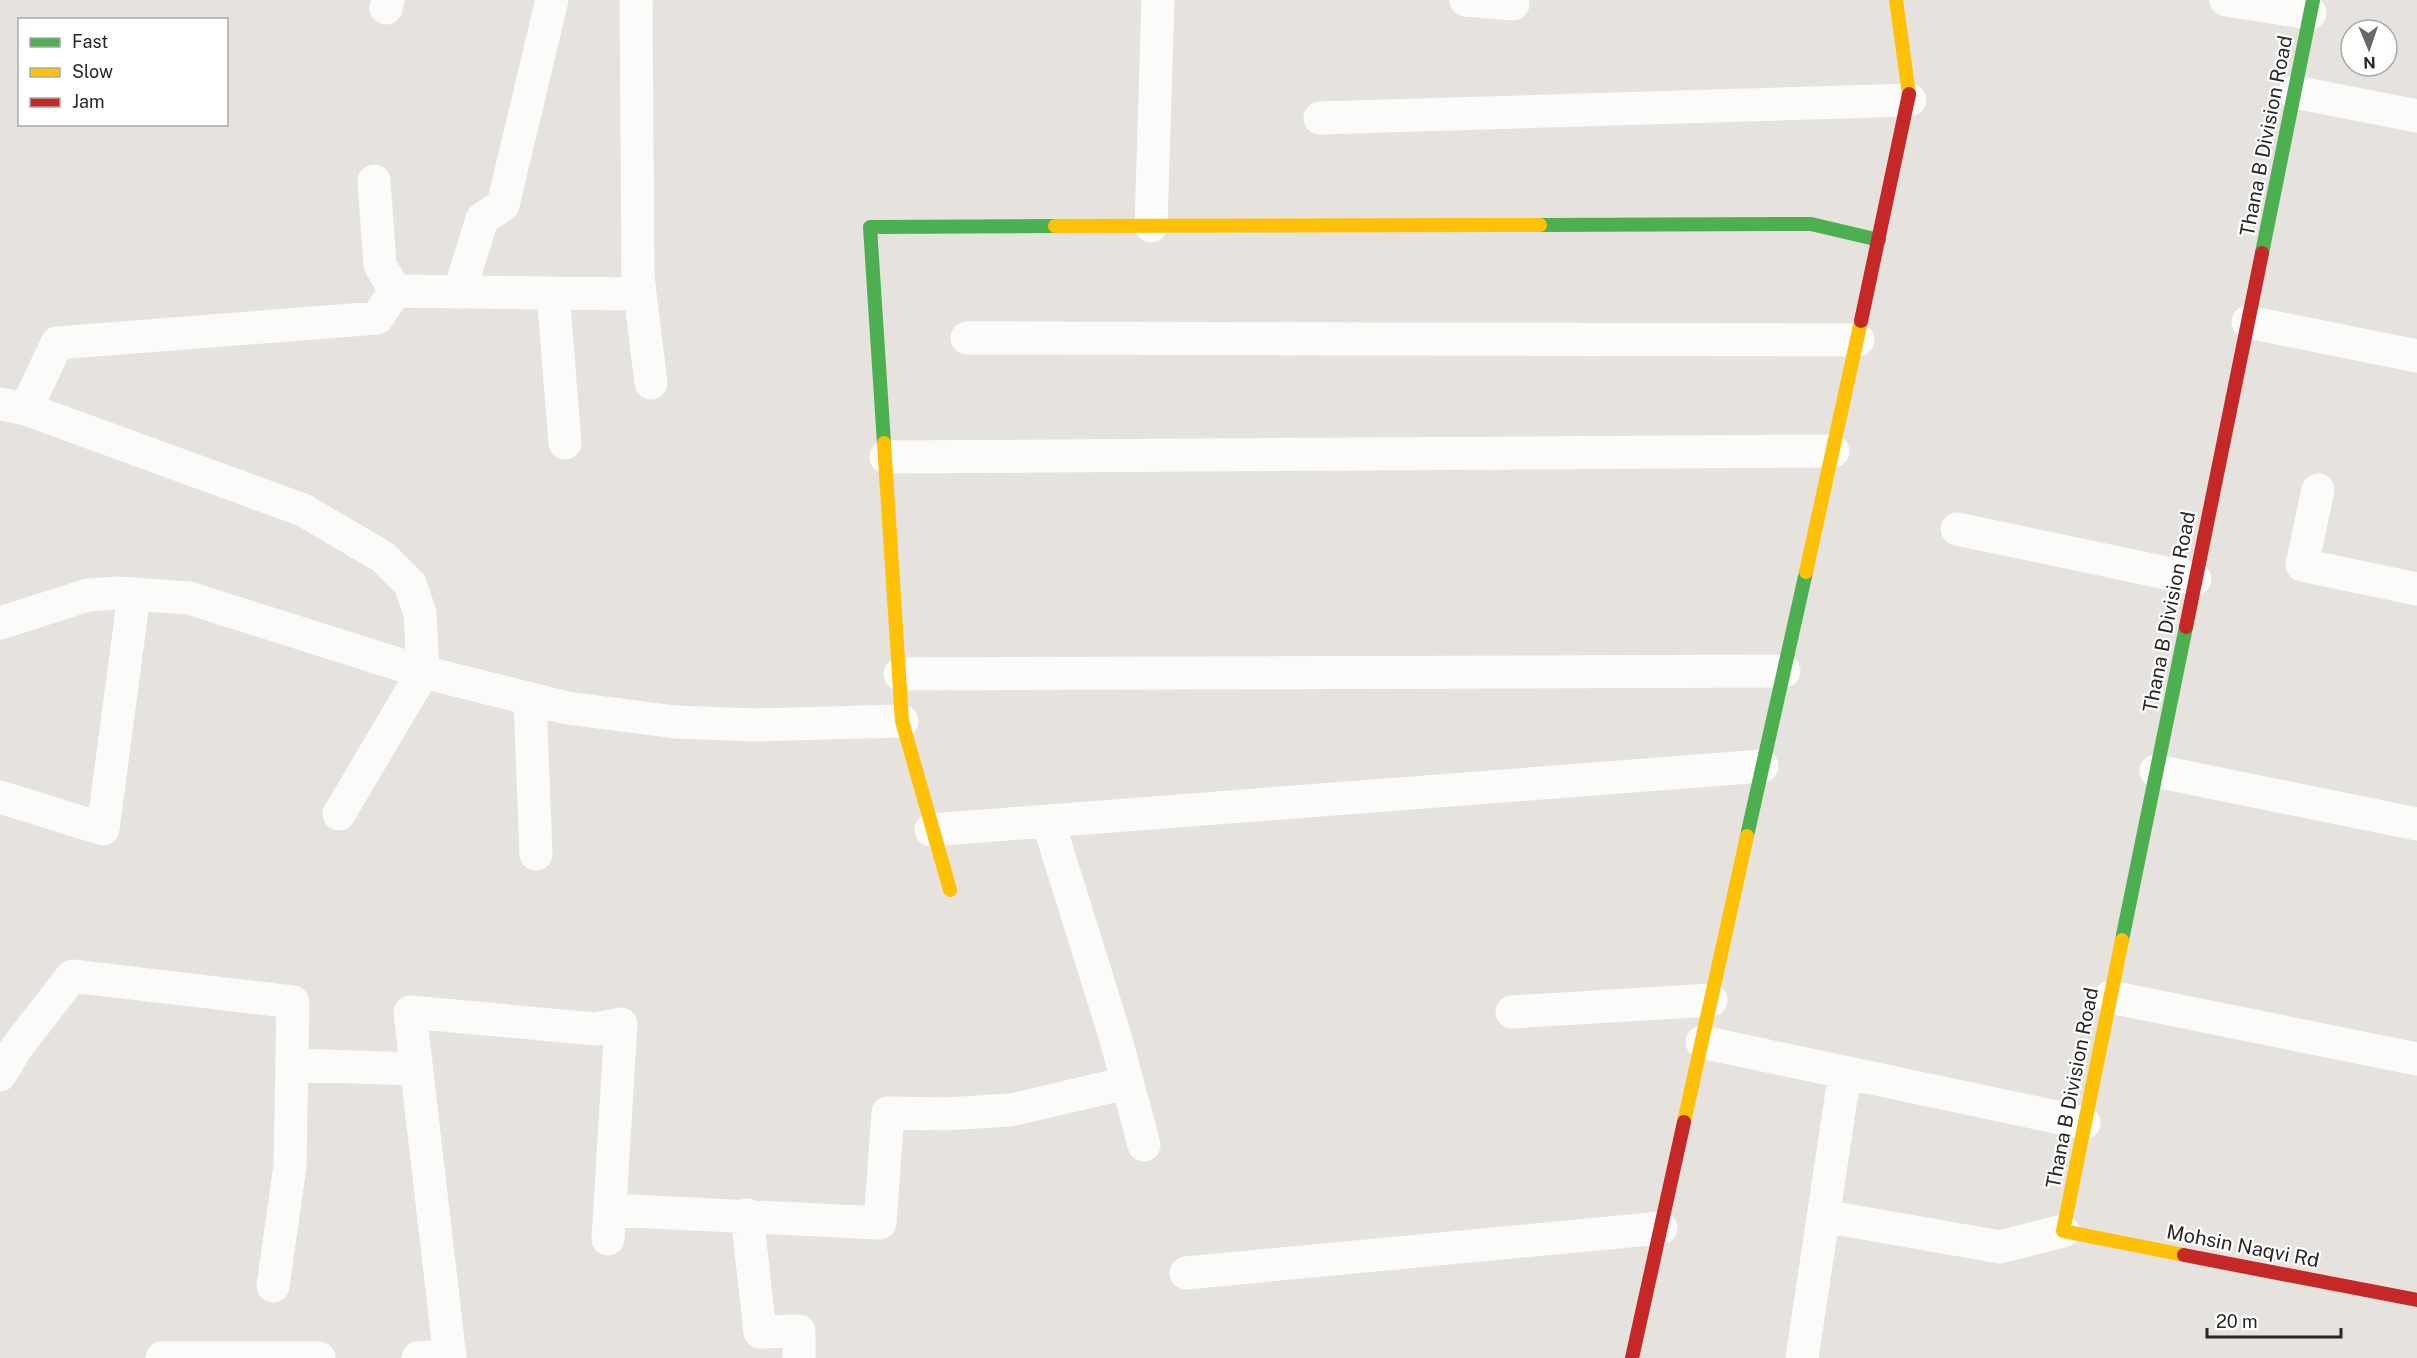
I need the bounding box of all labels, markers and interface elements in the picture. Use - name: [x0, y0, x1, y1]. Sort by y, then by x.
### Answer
- legend: [18, 18, 228, 126]
- north arrow: [2339, 18, 2399, 78]
- text: Fast: [72, 31, 108, 52]
- street label: Thana B Division Road: [2235, 34, 2297, 238]
- text: N: [2363, 53, 2376, 72]
- text: Slow: [72, 61, 113, 82]
- text: Jam: [72, 91, 105, 112]
- street label: Thana B Division Road: [2138, 510, 2200, 714]
- street label: Thana B Division Road: [2041, 986, 2103, 1190]
- street label: Mohsin Naqvi Rd: [2165, 1219, 2321, 1273]
- scale bar: [2207, 1301, 2340, 1339]
- text: 20 m: [2216, 1311, 2258, 1332]

